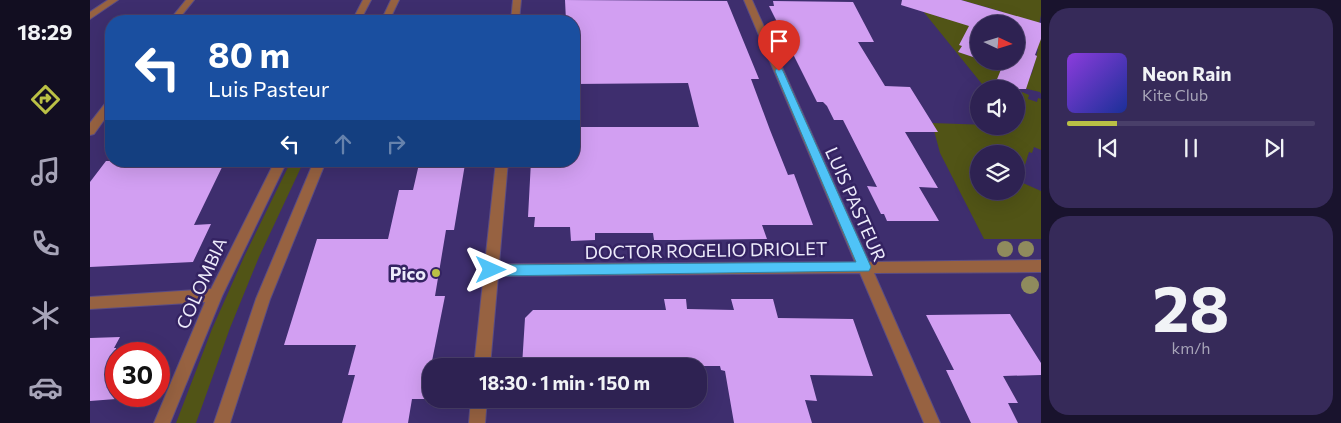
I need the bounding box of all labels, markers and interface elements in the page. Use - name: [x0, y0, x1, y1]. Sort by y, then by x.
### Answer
- north arrow: [970, 15, 1025, 70]
- map controls: [970, 15, 1025, 200]
- text: 18:29: [17, 18, 73, 45]
- pin: [758, 20, 800, 71]
- icon: arrive: [765, 27, 793, 55]
- text: 80 m: [208, 32, 290, 75]
- icon: left: [125, 35, 190, 100]
- text: Neon Rain: [1142, 62, 1232, 85]
- text: Luis Pasteur: [208, 75, 330, 102]
- button: sound: [970, 80, 1025, 135]
- icon: directions: [28, 82, 63, 117]
- text: Kite Club: [1142, 85, 1208, 104]
- icon: left: [276, 130, 304, 158]
- icon: ahead: [329, 130, 357, 158]
- icon: right: [382, 130, 410, 158]
- icon: previous: [1094, 134, 1122, 162]
- icon: pause: [1177, 134, 1205, 162]
- icon: next: [1260, 134, 1288, 162]
- street label: LUIS PASTEUR: [821, 143, 891, 265]
- button: layers: [970, 145, 1025, 200]
- icon: music: [28, 154, 63, 189]
- icon: phone: [28, 226, 63, 261]
- street label: COLOMBIA: [171, 234, 231, 332]
- street label: DOCTOR ROGELIO DRIOLET: [584, 237, 828, 263]
- position arrow: [464, 243, 516, 295]
- place label: Pico: [390, 262, 426, 284]
- text: 28: [1153, 266, 1229, 345]
- marker: Pico: [430, 267, 442, 279]
- icon: climate: [28, 298, 63, 333]
- text: km/h: [1172, 338, 1210, 357]
- speed limit sign: 30: [105, 342, 170, 407]
- icon: car: [28, 370, 63, 405]
- text: 18:30 · 1 min · 150 m: [479, 371, 650, 394]

